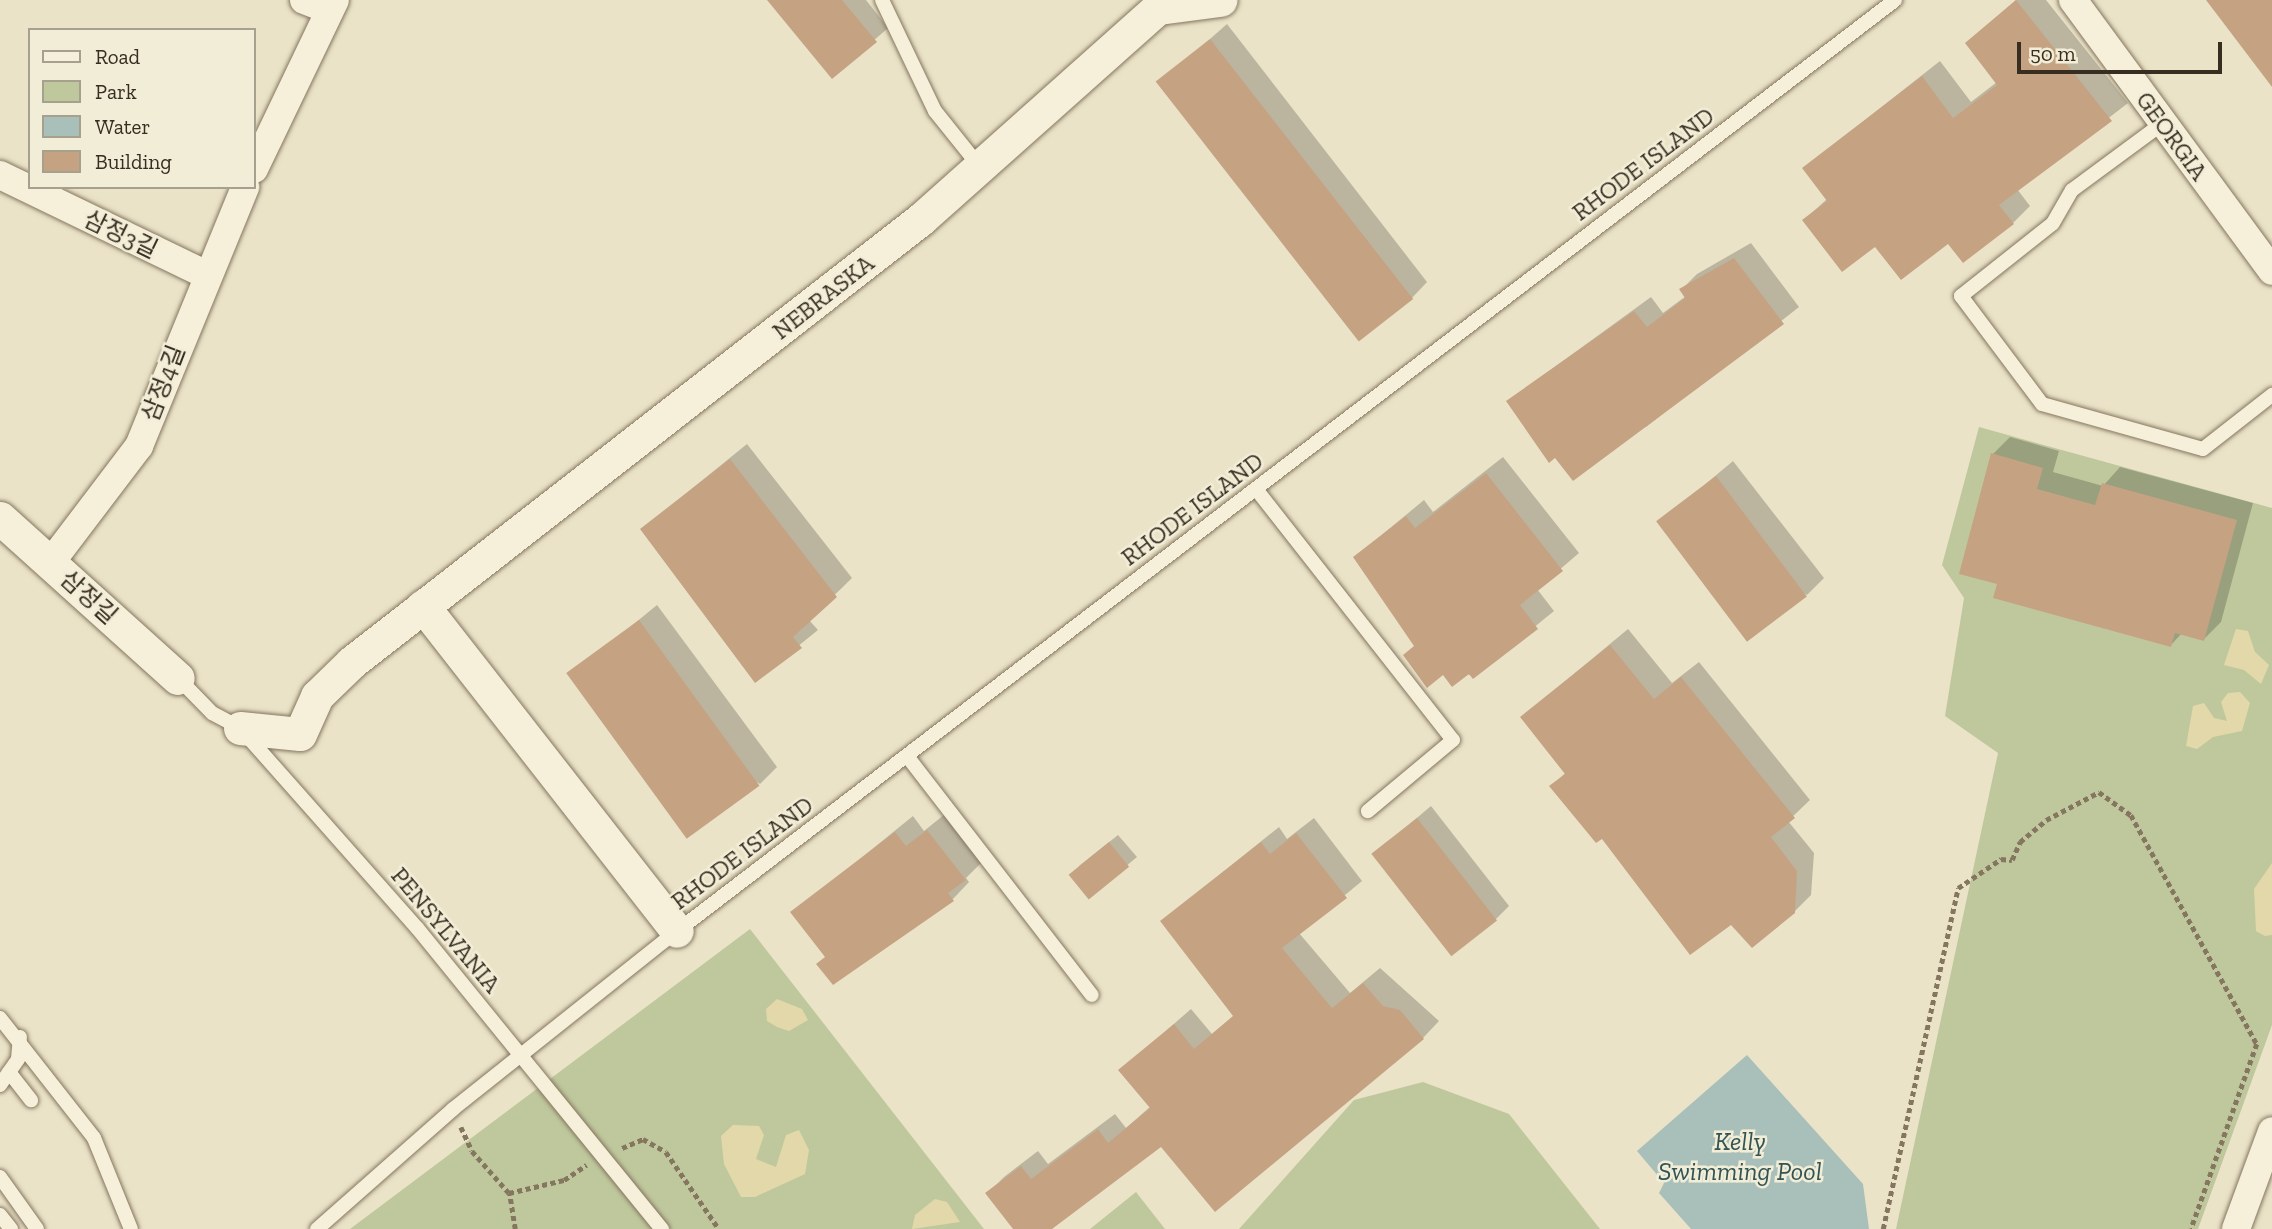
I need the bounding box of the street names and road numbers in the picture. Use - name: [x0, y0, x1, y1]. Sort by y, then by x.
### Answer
- street label: GEORGIA: [2130, 86, 2214, 186]
- street label: RHODE ISLAND: [1567, 101, 1719, 227]
- street label: 삼정3길: [80, 204, 162, 264]
- street label: NEBRASKA: [767, 249, 879, 345]
- street label: 삼정4길: [135, 341, 191, 425]
- street label: RHODE ISLAND: [1116, 446, 1268, 572]
- street label: 삼정길: [55, 564, 123, 630]
- street label: RHODE ISLAND: [666, 790, 818, 916]
- street label: PENSYLVANIA: [385, 861, 507, 999]

